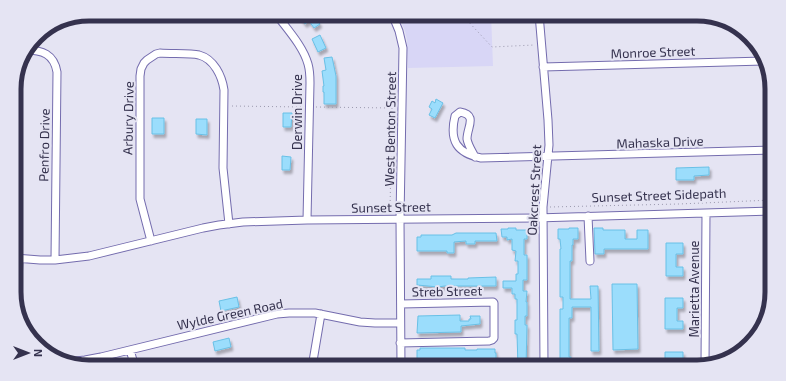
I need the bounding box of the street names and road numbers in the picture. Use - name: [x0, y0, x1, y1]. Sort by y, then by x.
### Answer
- street label: Monroe Street: [610, 43, 696, 61]
- street label: West Benton Street: [381, 71, 399, 187]
- street label: Derwin Drive: [289, 74, 305, 150]
- street label: Arbury Drive: [119, 81, 137, 155]
- street label: Penfro Drive: [35, 108, 53, 182]
- street label: Mahaska Drive: [616, 132, 704, 152]
- street label: Oakcrest Street: [524, 144, 544, 236]
- street label: Sunset Street Sidepath: [591, 185, 727, 205]
- street label: Sunset Street: [351, 198, 431, 216]
- street label: Marietta Avenue: [686, 240, 702, 338]
- street label: Streb Street: [412, 282, 482, 300]
- street label: Wylde Green Road: [176, 295, 284, 333]

